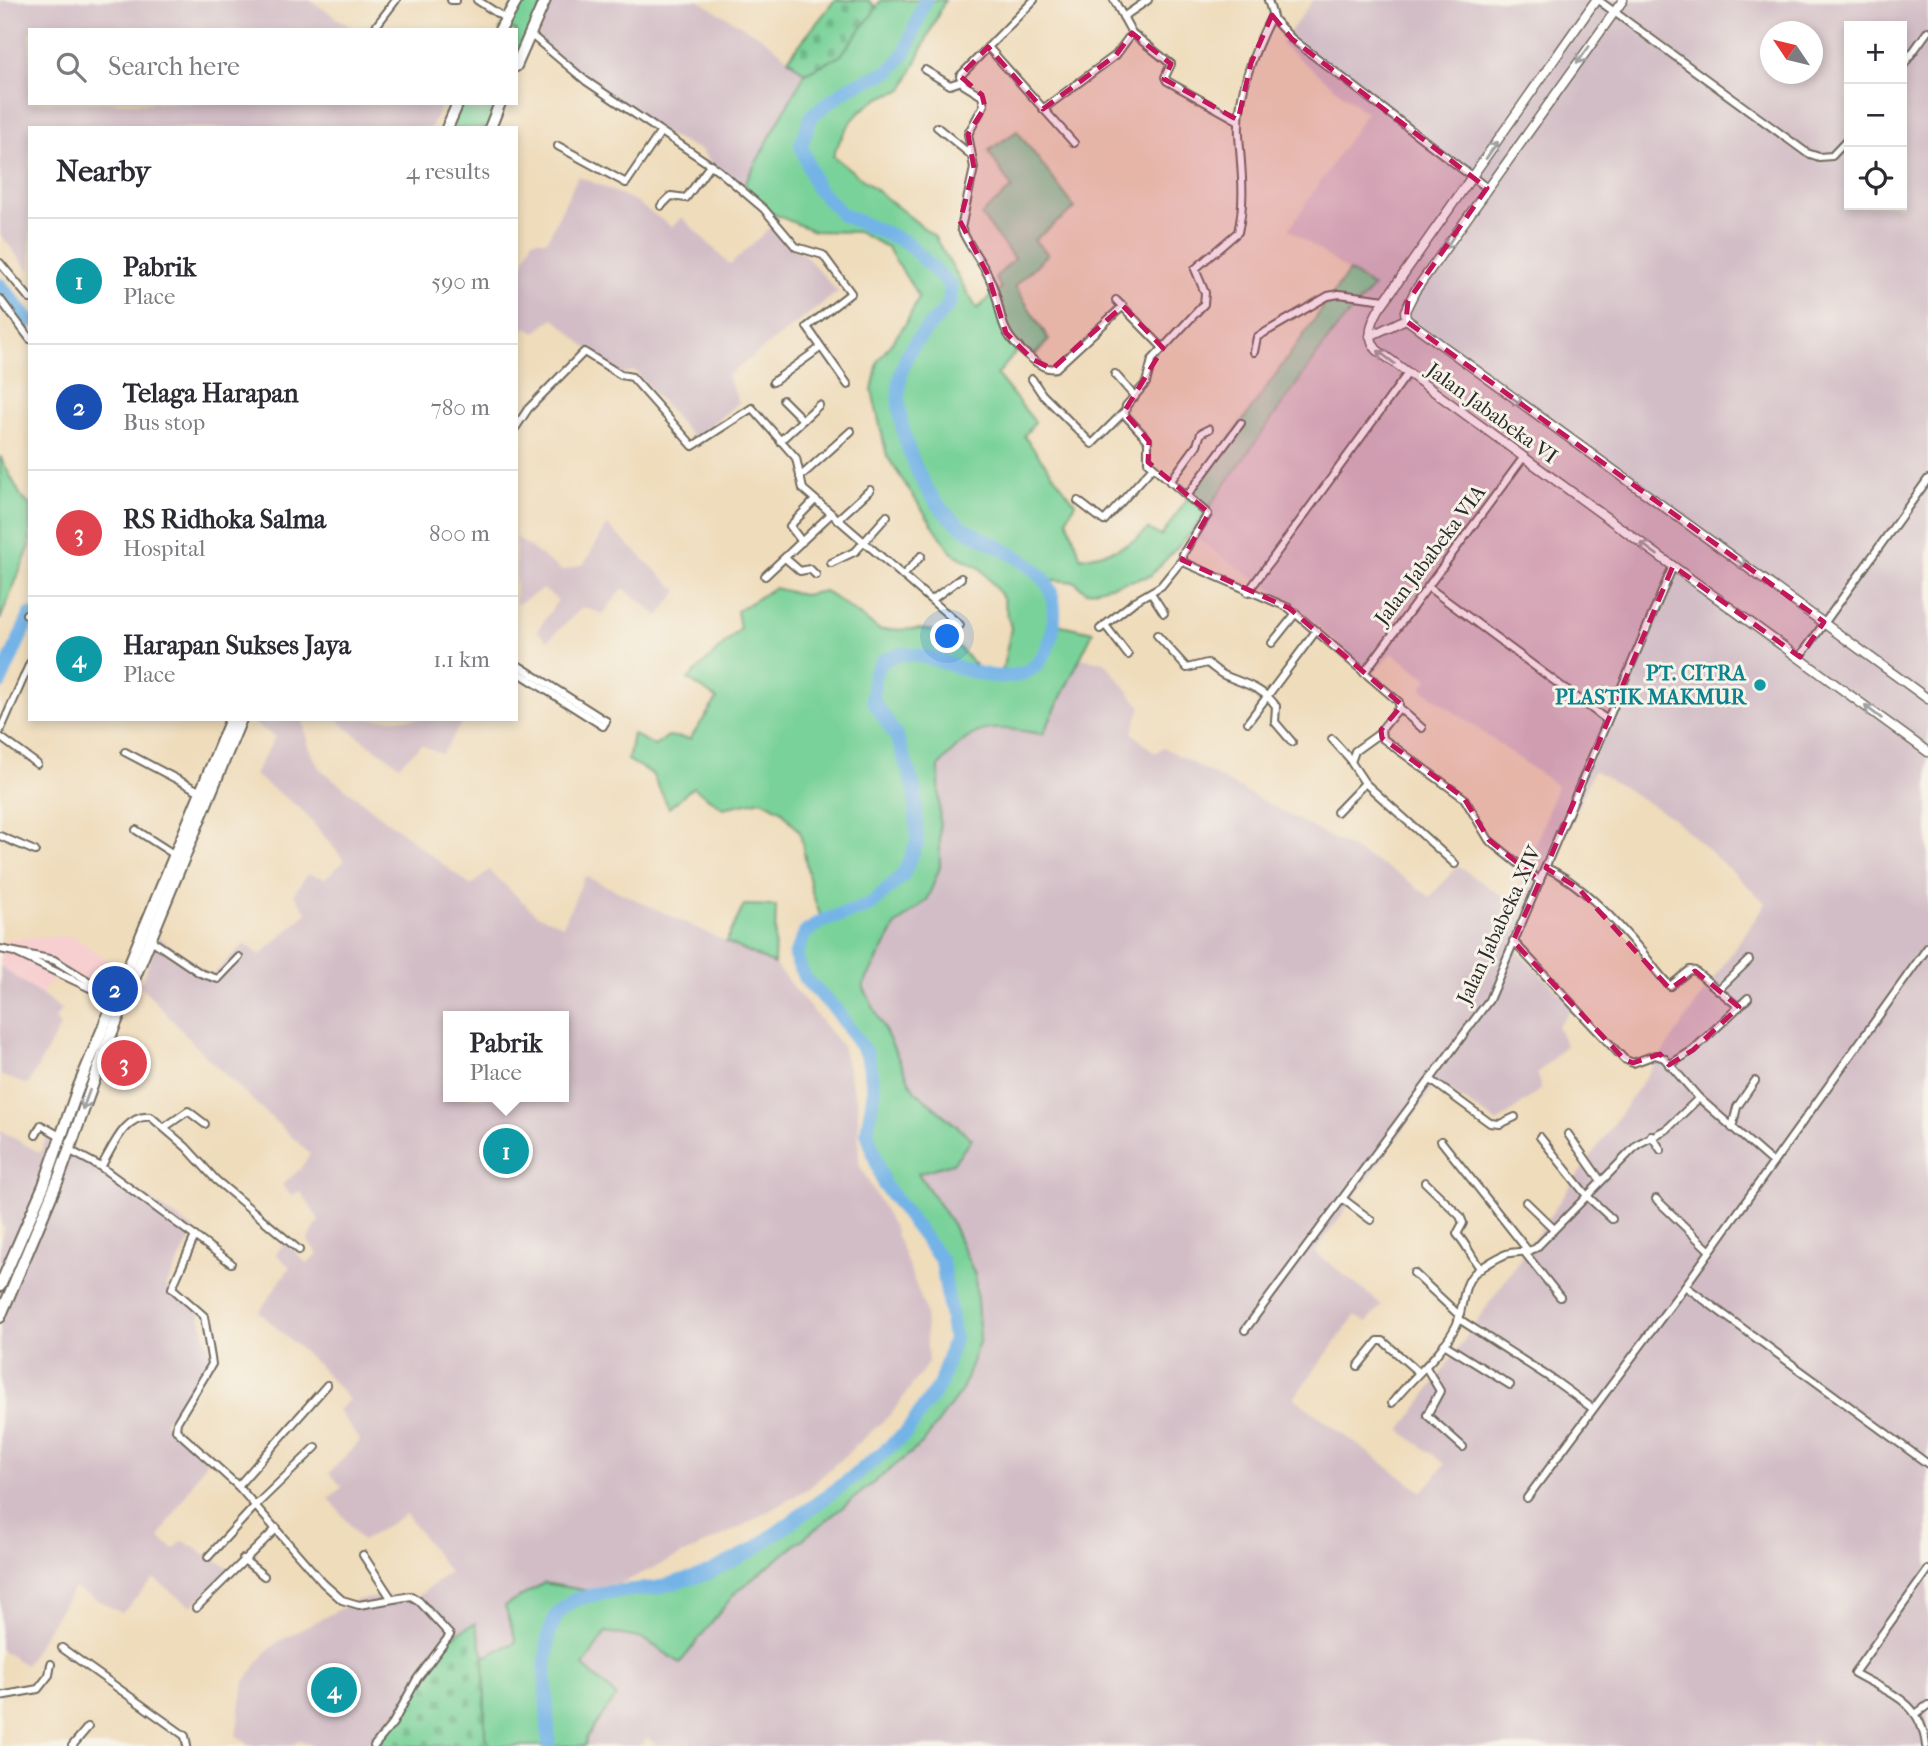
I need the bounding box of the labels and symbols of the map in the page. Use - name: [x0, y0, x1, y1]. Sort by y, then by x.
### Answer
- north arrow: [1760, 21, 1823, 84]
- one-way arrow: [1576, 45, 1590, 64]
- one-way arrow: [1485, 141, 1499, 160]
- one-way arrow: [1444, 230, 1458, 249]
- one-way arrow: [1378, 350, 1396, 365]
- street label: Jalan Jababeka VI: [1420, 356, 1562, 468]
- one-way arrow: [1504, 392, 1523, 406]
- street label: Jalan Jababeka VIA: [1368, 480, 1491, 631]
- one-way arrow: [1640, 542, 1659, 557]
- one-way arrow: [1729, 553, 1747, 568]
- your location: [930, 619, 964, 653]
- place label: PT. CITRA PLASTIK MAKMUR: [1555, 661, 1748, 709]
- marker: PT. CITRA PLASTIK MAKMUR: [1752, 677, 1768, 693]
- one-way arrow: [1864, 704, 1883, 719]
- street label: Jalan Jababeka XIV: [1451, 841, 1547, 1010]
- pin: 2: [92, 963, 138, 1015]
- pin: 3: [101, 1037, 147, 1089]
- one-way arrow: [79, 1089, 92, 1111]
- pin: 1: [483, 1125, 529, 1177]
- pin: 4: [311, 1664, 357, 1716]

